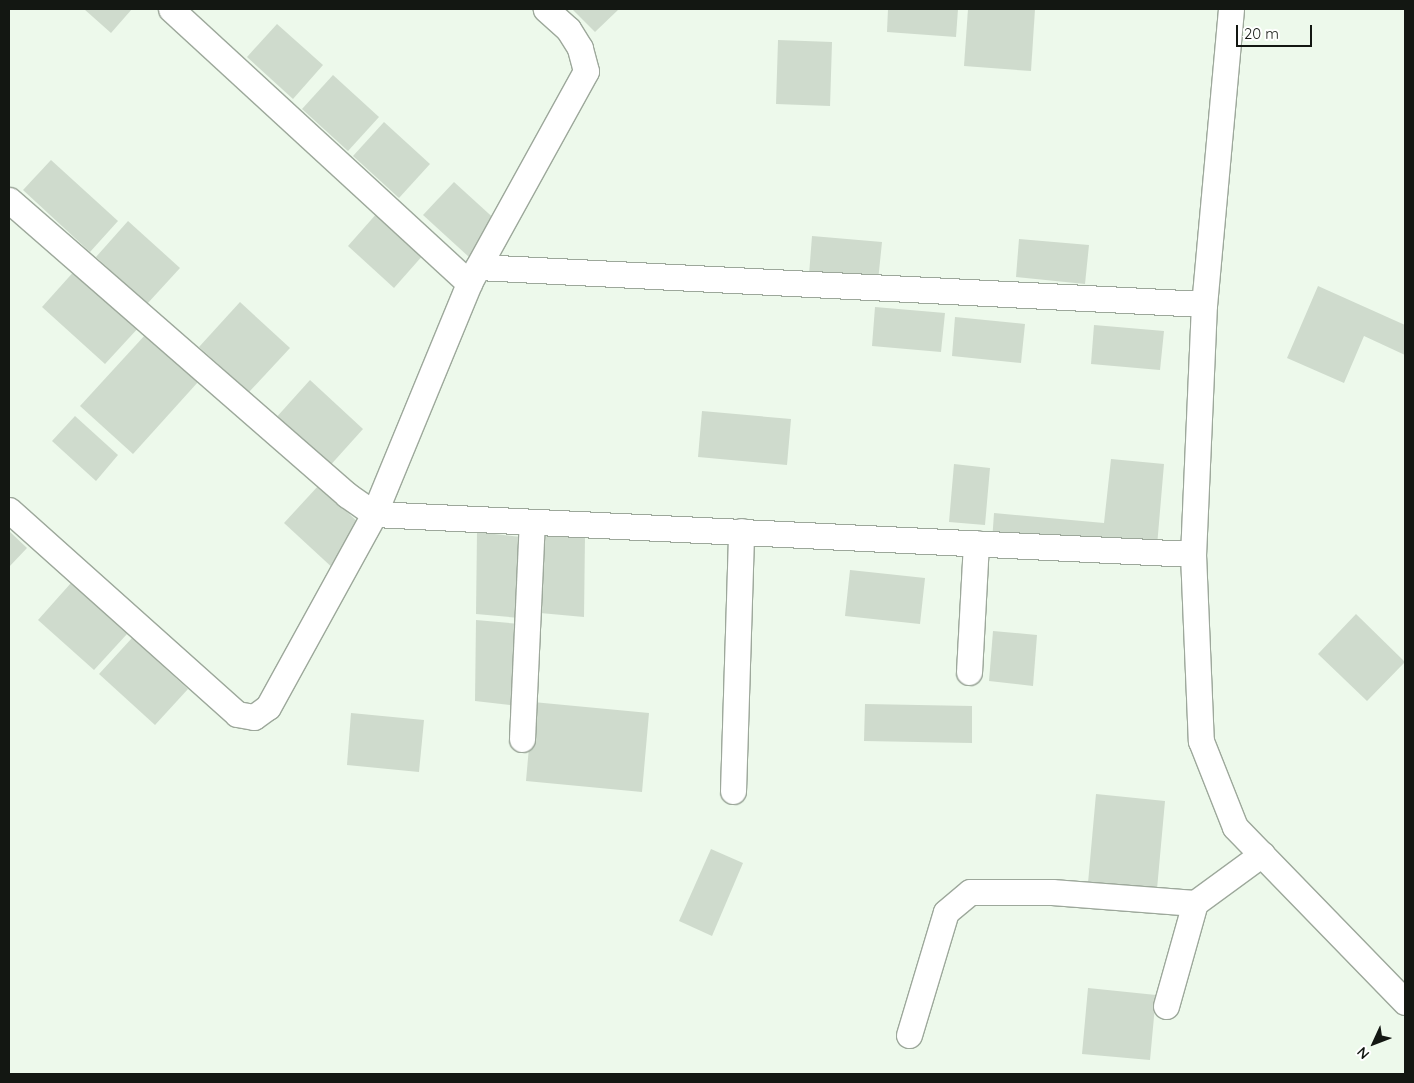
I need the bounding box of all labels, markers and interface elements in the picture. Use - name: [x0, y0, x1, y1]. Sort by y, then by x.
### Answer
- scale bar: [1239, 15, 1315, 47]
- text: 20 m: [1244, 24, 1279, 43]
- north arrow: [1349, 1018, 1399, 1068]
- text: N: [1353, 1043, 1373, 1063]

